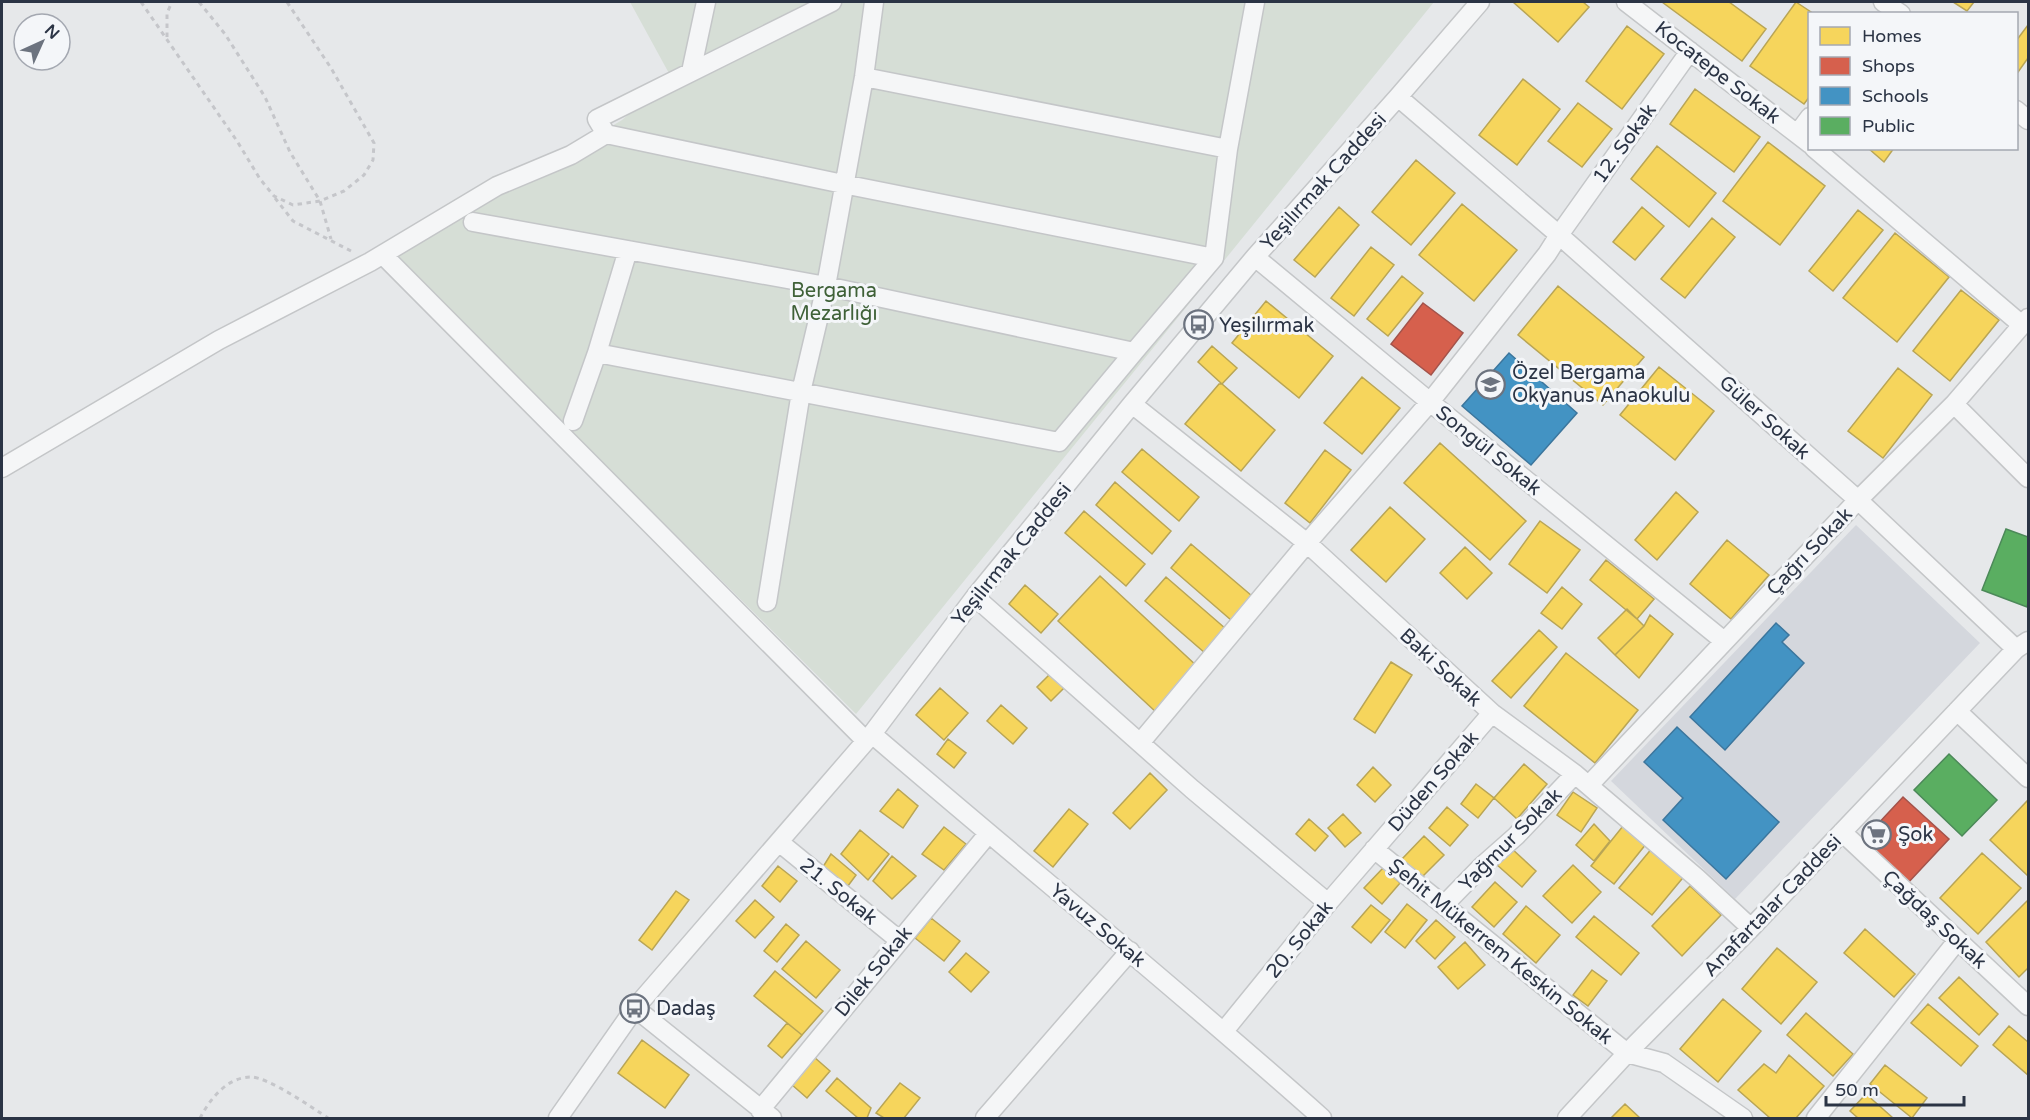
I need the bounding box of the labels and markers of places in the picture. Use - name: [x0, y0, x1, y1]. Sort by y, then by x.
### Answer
- bus stop icon: Yeşilırmak: [1182, 309, 1214, 341]
- place label: Yeşilırmak: [1219, 314, 1314, 338]
- place label: Özel Bergama Okyanus Anaokulu: [1512, 360, 1691, 408]
- school or university icon: Özel Bergama Okyanus Anaokulu: [1475, 368, 1507, 400]
- supermarket icon: Şok: [1861, 818, 1893, 850]
- place label: Şok: [1898, 823, 1933, 847]
- bus stop icon: Dadaş: [619, 992, 651, 1024]
- place label: Dadaş: [656, 997, 716, 1021]

